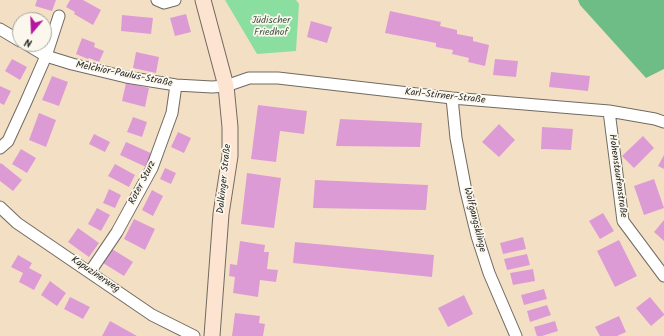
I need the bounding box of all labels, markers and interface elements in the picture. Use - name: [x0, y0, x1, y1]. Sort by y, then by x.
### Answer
- north arrow: [12, 12, 52, 52]
- park label: Jüdischer Friedhof: [252, 15, 290, 38]
- text: N: [22, 33, 35, 52]
- street label: Melchior-Paulus-Straße: [75, 60, 173, 90]
- street label: Karl-Stirner-Straße: [404, 87, 486, 107]
- street label: Hohenstaufenstraße: [605, 134, 629, 218]
- street label: Dalkinger Straße: [215, 144, 235, 214]
- street label: Roter Sturz: [127, 159, 159, 207]
- street label: Wolfgangsklinge: [460, 186, 488, 254]
- street label: Kapuzinerweg: [68, 254, 122, 296]

